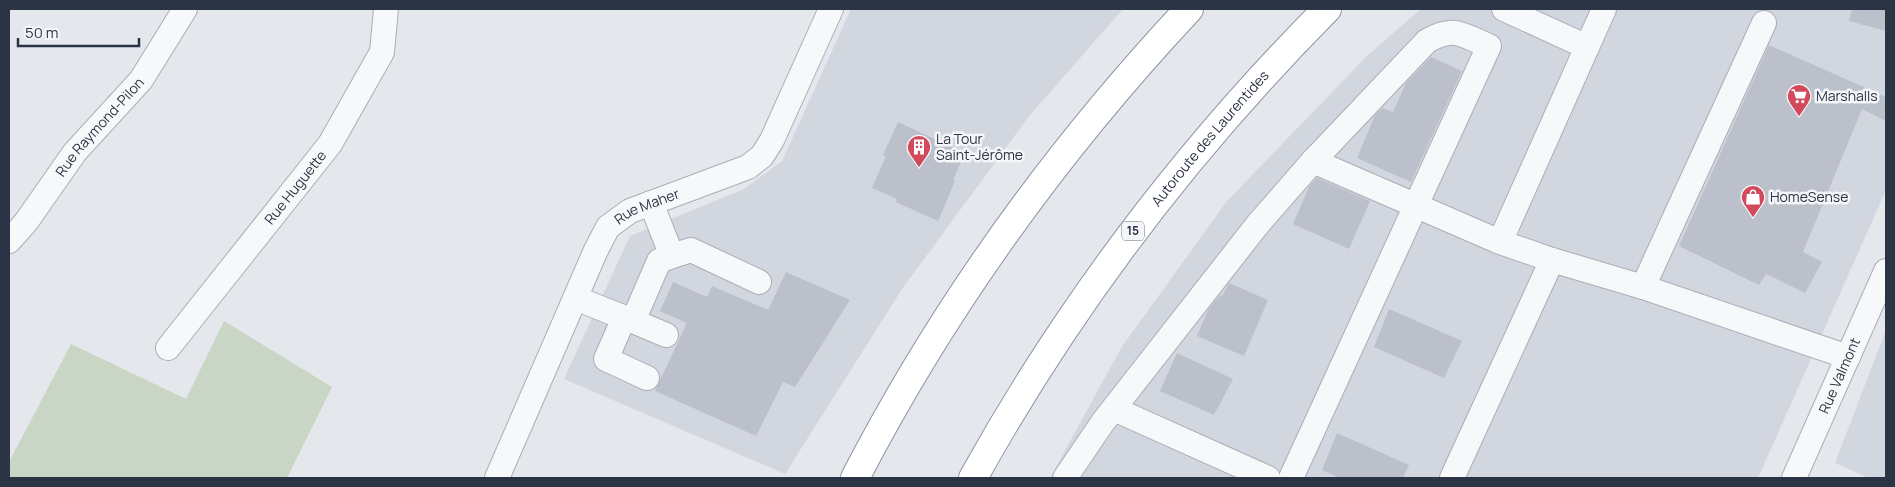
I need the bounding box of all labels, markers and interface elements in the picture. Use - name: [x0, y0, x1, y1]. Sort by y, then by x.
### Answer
- scale bar: [18, 15, 139, 47]
- text: 50 m: [25, 22, 59, 43]
- street label: Autoroute des Laurentides: [1147, 66, 1273, 210]
- street label: Rue Raymond-Pilon: [51, 73, 148, 180]
- supermarket icon: Marshalls: [1786, 83, 1812, 117]
- place label: Marshalls: [1816, 86, 1878, 105]
- place label: La Tour Saint-Jérôme: [936, 129, 1023, 164]
- building icon: La Tour Saint-Jérôme: [906, 134, 932, 168]
- street label: Rue Huguette: [260, 146, 330, 228]
- street label: Rue Maher: [610, 183, 682, 228]
- shop icon: HomeSense: [1740, 184, 1766, 218]
- place label: HomeSense: [1770, 187, 1848, 206]
- road number: 15: [1122, 222, 1144, 240]
- street label: Rue Valmont: [1814, 334, 1864, 416]

